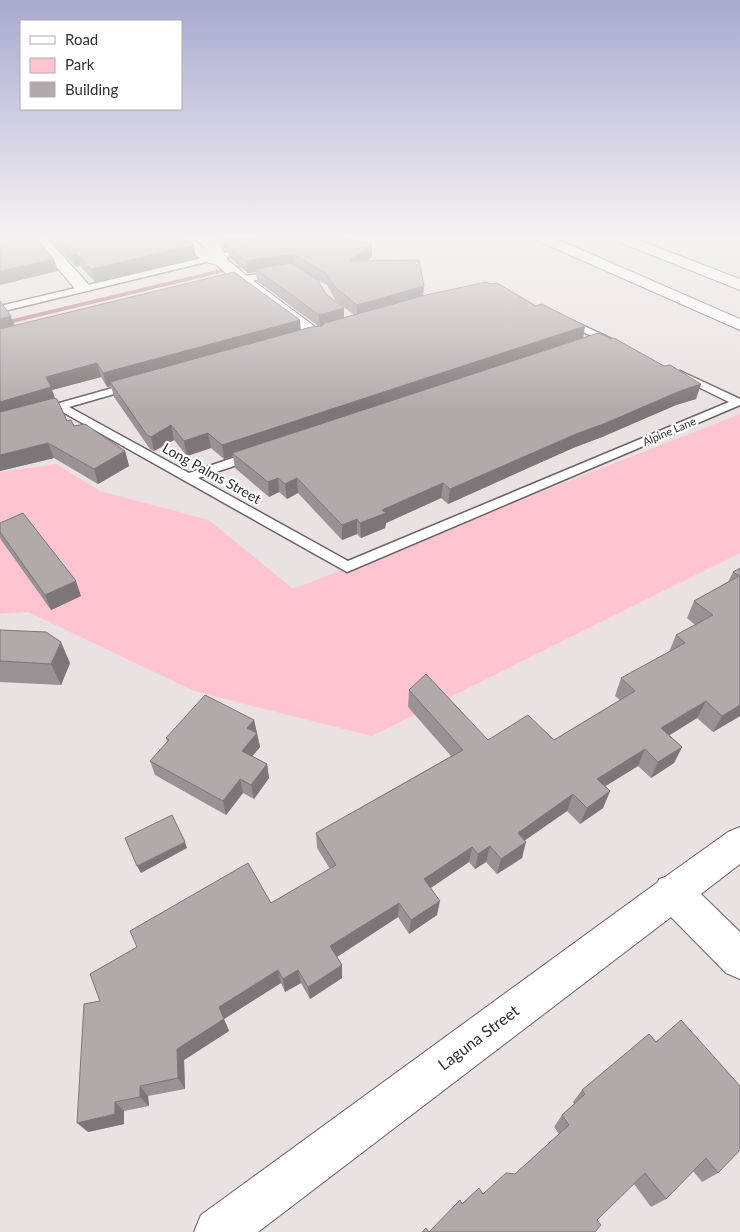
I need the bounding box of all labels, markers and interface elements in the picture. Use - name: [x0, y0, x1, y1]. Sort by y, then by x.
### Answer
- legend: [20, 20, 182, 110]
- text: Road: [65, 30, 98, 48]
- text: Park: [65, 55, 95, 73]
- text: Building: [65, 80, 118, 98]
- street label: Alpine Lane: [640, 414, 698, 448]
- street label: Long Palms Street: [160, 439, 264, 507]
- street label: Laguna Street: [434, 1000, 522, 1074]

